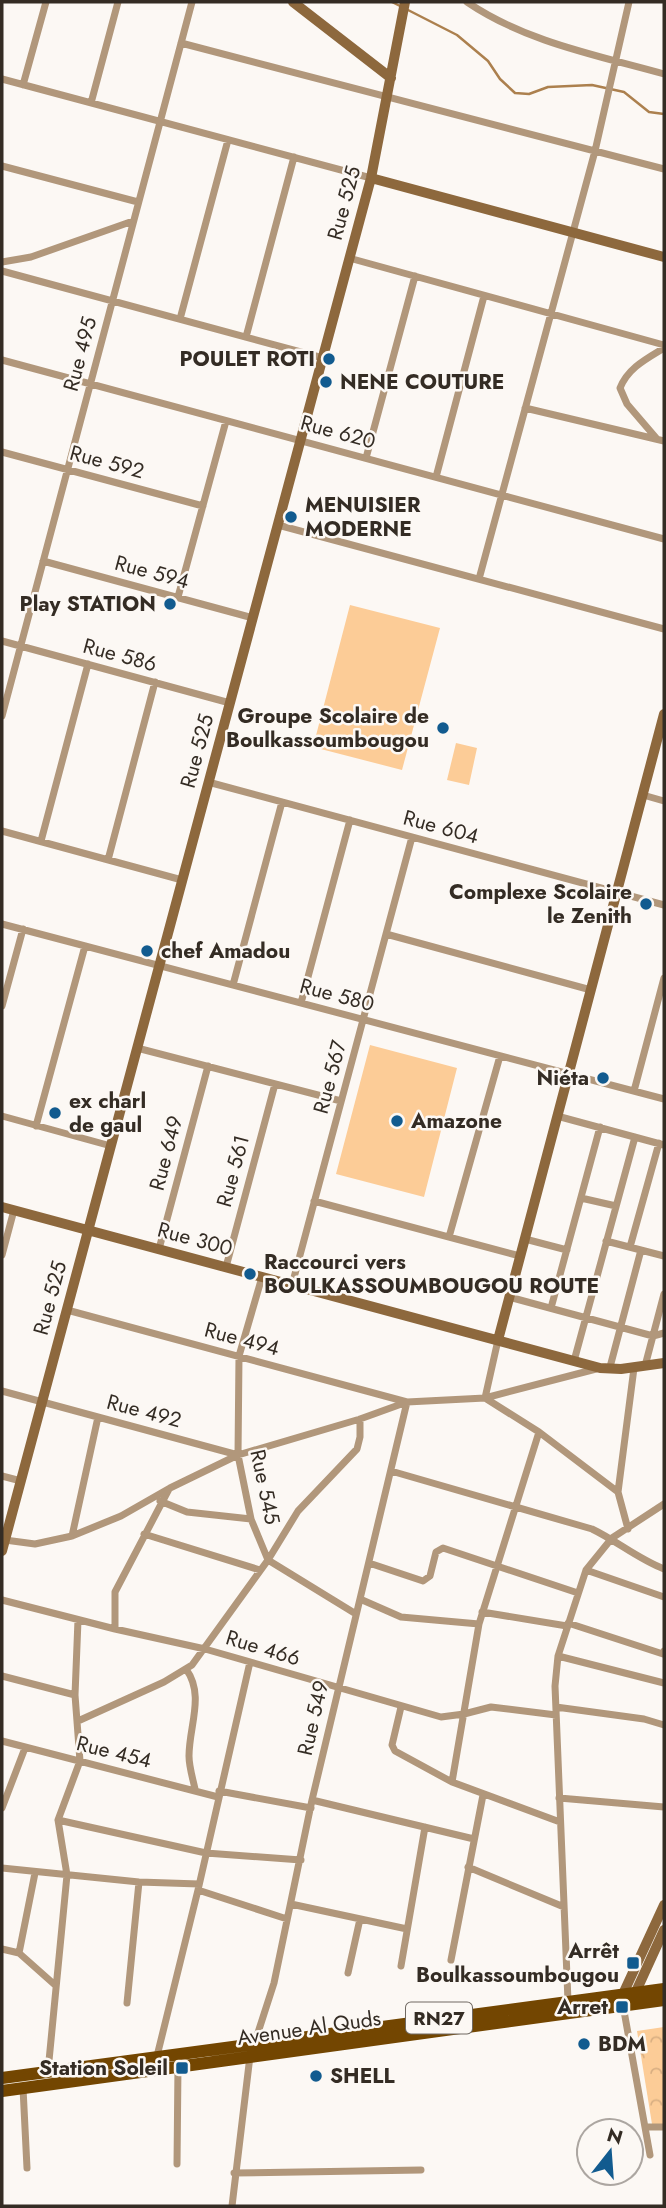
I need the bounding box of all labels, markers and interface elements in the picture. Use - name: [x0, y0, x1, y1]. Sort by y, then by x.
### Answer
- street label: Rue 525: [320, 163, 368, 243]
- street label: Rue 495: [56, 313, 104, 395]
- place label: POULET ROTI: [179, 344, 315, 374]
- marker: POULET ROTI: [321, 351, 337, 367]
- place label: NENE COUTURE: [340, 367, 504, 397]
- marker: NENE COUTURE: [318, 374, 334, 390]
- street label: Rue 620: [297, 408, 379, 456]
- street label: Rue 592: [67, 438, 147, 486]
- place label: MENUISIER MODERNE: [305, 490, 421, 544]
- marker: MENUISIER MODERNE: [283, 509, 299, 525]
- street label: Rue 594: [111, 548, 193, 596]
- place label: Play STATION: [20, 589, 156, 619]
- marker: Play STATION: [162, 596, 178, 612]
- street label: Rue 586: [80, 631, 160, 679]
- place label: Groupe Scolaire de Boulkassoumbougou: [226, 701, 429, 755]
- street label: Rue 525: [173, 711, 221, 791]
- marker: Groupe Scolaire de Boulkassoumbougou: [435, 720, 451, 736]
- street label: Rue 604: [400, 803, 482, 851]
- place label: Complexe Scolaire le Zenith: [449, 877, 632, 931]
- marker: Complexe Scolaire le Zenith: [638, 896, 654, 912]
- place label: chef Amadou: [161, 936, 290, 966]
- marker: chef Amadou: [139, 943, 155, 959]
- street label: Rue 580: [297, 971, 377, 1019]
- street label: Rue 567: [306, 1037, 354, 1117]
- place label: Niéta: [537, 1063, 589, 1093]
- marker: Niéta: [595, 1070, 611, 1086]
- place label: ex charl de gaul: [69, 1086, 146, 1140]
- marker: ex charl de gaul: [47, 1105, 63, 1121]
- place label: Amazone: [410, 1106, 502, 1136]
- street label: Rue 649: [142, 1112, 190, 1194]
- marker: Amazone: [389, 1113, 405, 1129]
- street label: Rue 561: [209, 1132, 257, 1210]
- street label: Rue 300: [154, 1215, 236, 1263]
- place label: Raccourci vers BOULKASSOUMBOUGOU ROUTE: [264, 1247, 599, 1301]
- street label: Rue 525: [26, 1258, 74, 1338]
- marker: Raccourci vers BOULKASSOUMBOUGOU ROUTE: [242, 1266, 258, 1282]
- street label: Rue 494: [201, 1315, 283, 1363]
- street label: Rue 492: [103, 1387, 185, 1435]
- street label: Rue 545: [242, 1447, 288, 1527]
- street label: Rue 466: [222, 1622, 304, 1674]
- street label: Rue 549: [290, 1678, 336, 1758]
- street label: Rue 454: [73, 1728, 155, 1776]
- place label: Arrêt Boulkassoumbougou: [416, 1936, 619, 1990]
- marker: Arrêt Boulkassoumbougou: [625, 1955, 641, 1971]
- place label: Arret: [556, 1992, 608, 2022]
- marker: Arret: [614, 1999, 630, 2015]
- road number: RN27: [406, 2002, 472, 2034]
- street label: Avenue Al Quds: [235, 2003, 383, 2053]
- place label: BDM: [598, 2029, 646, 2059]
- marker: BDM: [576, 2036, 592, 2052]
- place label: Station Soleil: [39, 2053, 168, 2083]
- marker: Station Soleil: [174, 2060, 190, 2076]
- place label: SHELL: [330, 2061, 394, 2091]
- marker: SHELL: [308, 2068, 324, 2084]
- north arrow: [575, 2117, 645, 2187]
- text: N: [604, 2121, 626, 2151]

